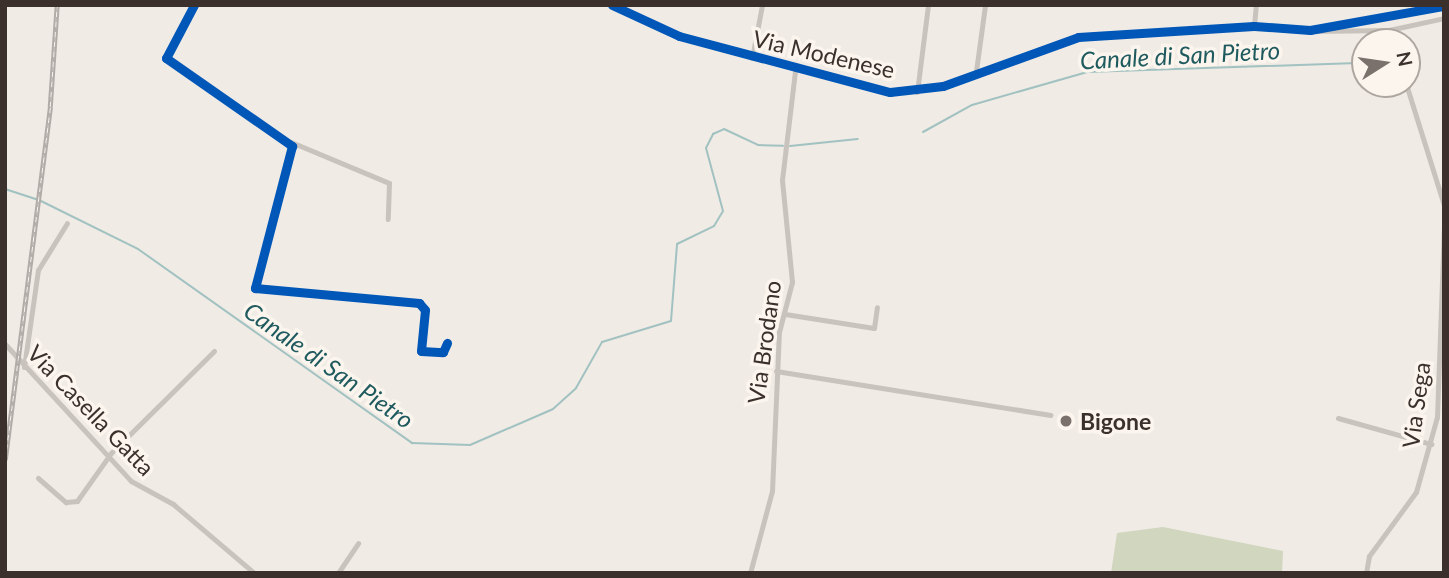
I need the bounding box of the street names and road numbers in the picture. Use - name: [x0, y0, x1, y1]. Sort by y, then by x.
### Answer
- street label: Via Modenese: [750, 24, 898, 84]
- street label: Via Brodano: [742, 279, 786, 405]
- street label: Via Casella Gatta: [22, 339, 160, 481]
- street label: Via Sega: [1396, 360, 1436, 450]

